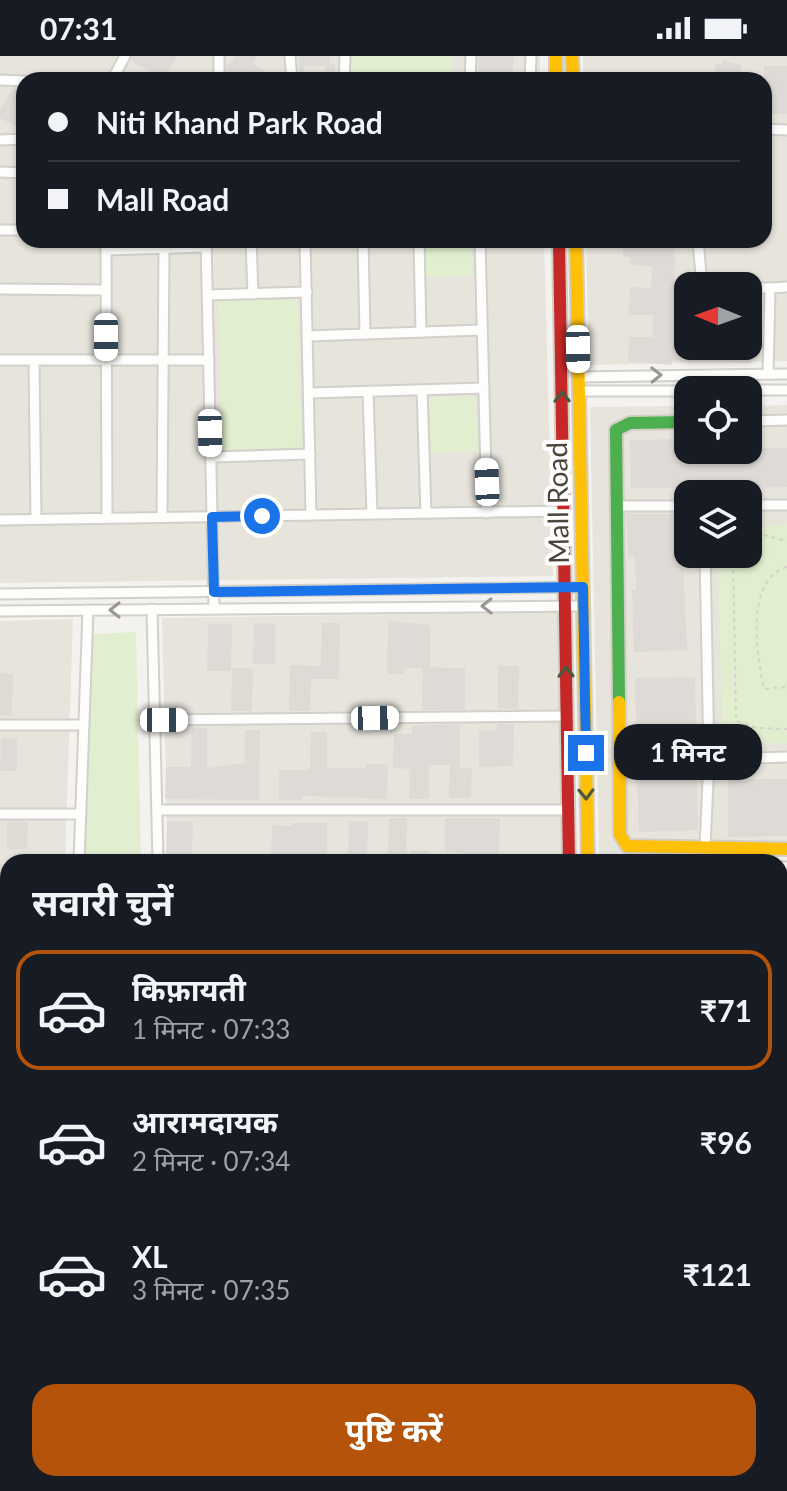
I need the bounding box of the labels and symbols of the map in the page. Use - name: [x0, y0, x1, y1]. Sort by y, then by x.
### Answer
- north arrow: [674, 272, 762, 360]
- car: [94, 313, 118, 361]
- car: [566, 325, 590, 373]
- one-way arrow: [650, 367, 663, 384]
- one-way arrow: [553, 390, 570, 403]
- car: [198, 409, 222, 457]
- street label: Mall Road: [539, 442, 575, 564]
- car: [474, 458, 500, 506]
- route start: [244, 498, 280, 534]
- one-way arrow: [480, 598, 493, 615]
- one-way arrow: [108, 601, 121, 618]
- one-way arrow: [557, 665, 575, 678]
- car: [351, 706, 399, 730]
- car: [140, 708, 188, 732]
- callout: 1 मिनट: [614, 725, 762, 781]
- route end: [568, 735, 604, 771]
- one-way arrow: [578, 788, 595, 801]

